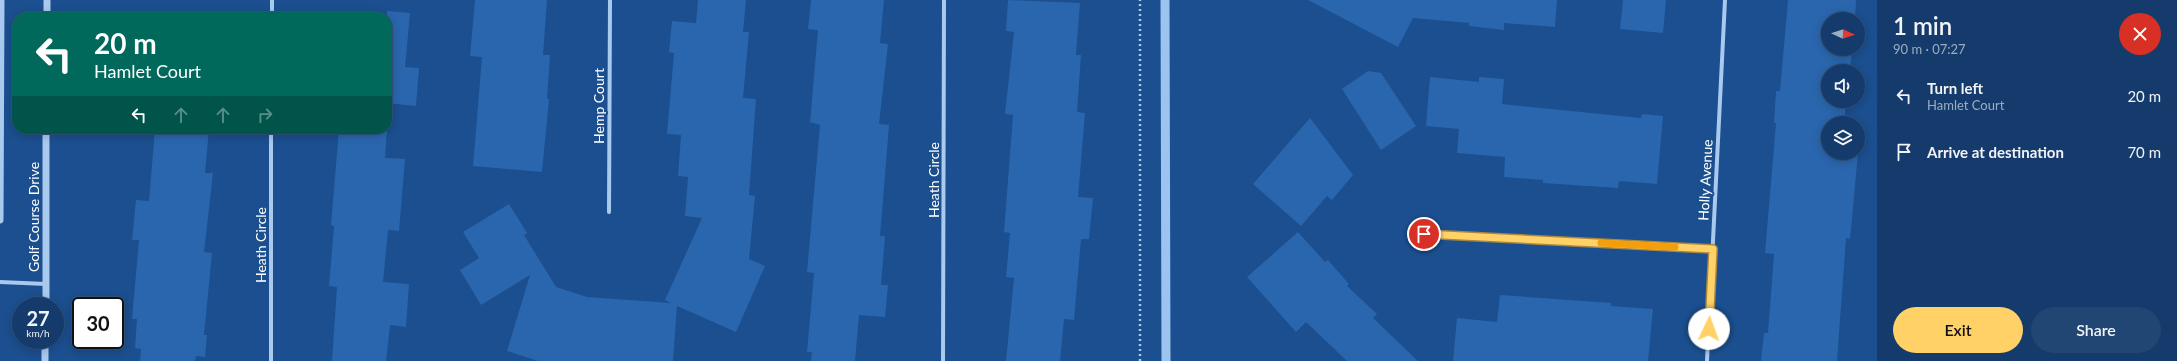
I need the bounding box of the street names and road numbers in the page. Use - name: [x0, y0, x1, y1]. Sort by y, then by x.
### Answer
- street label: Hemp Court: [590, 68, 607, 144]
- street label: Holly Avenue: [1694, 139, 1716, 221]
- street label: Heath Circle: [925, 142, 942, 218]
- street label: Golf Course Drive: [25, 162, 42, 272]
- street label: Heath Circle: [252, 207, 269, 283]

